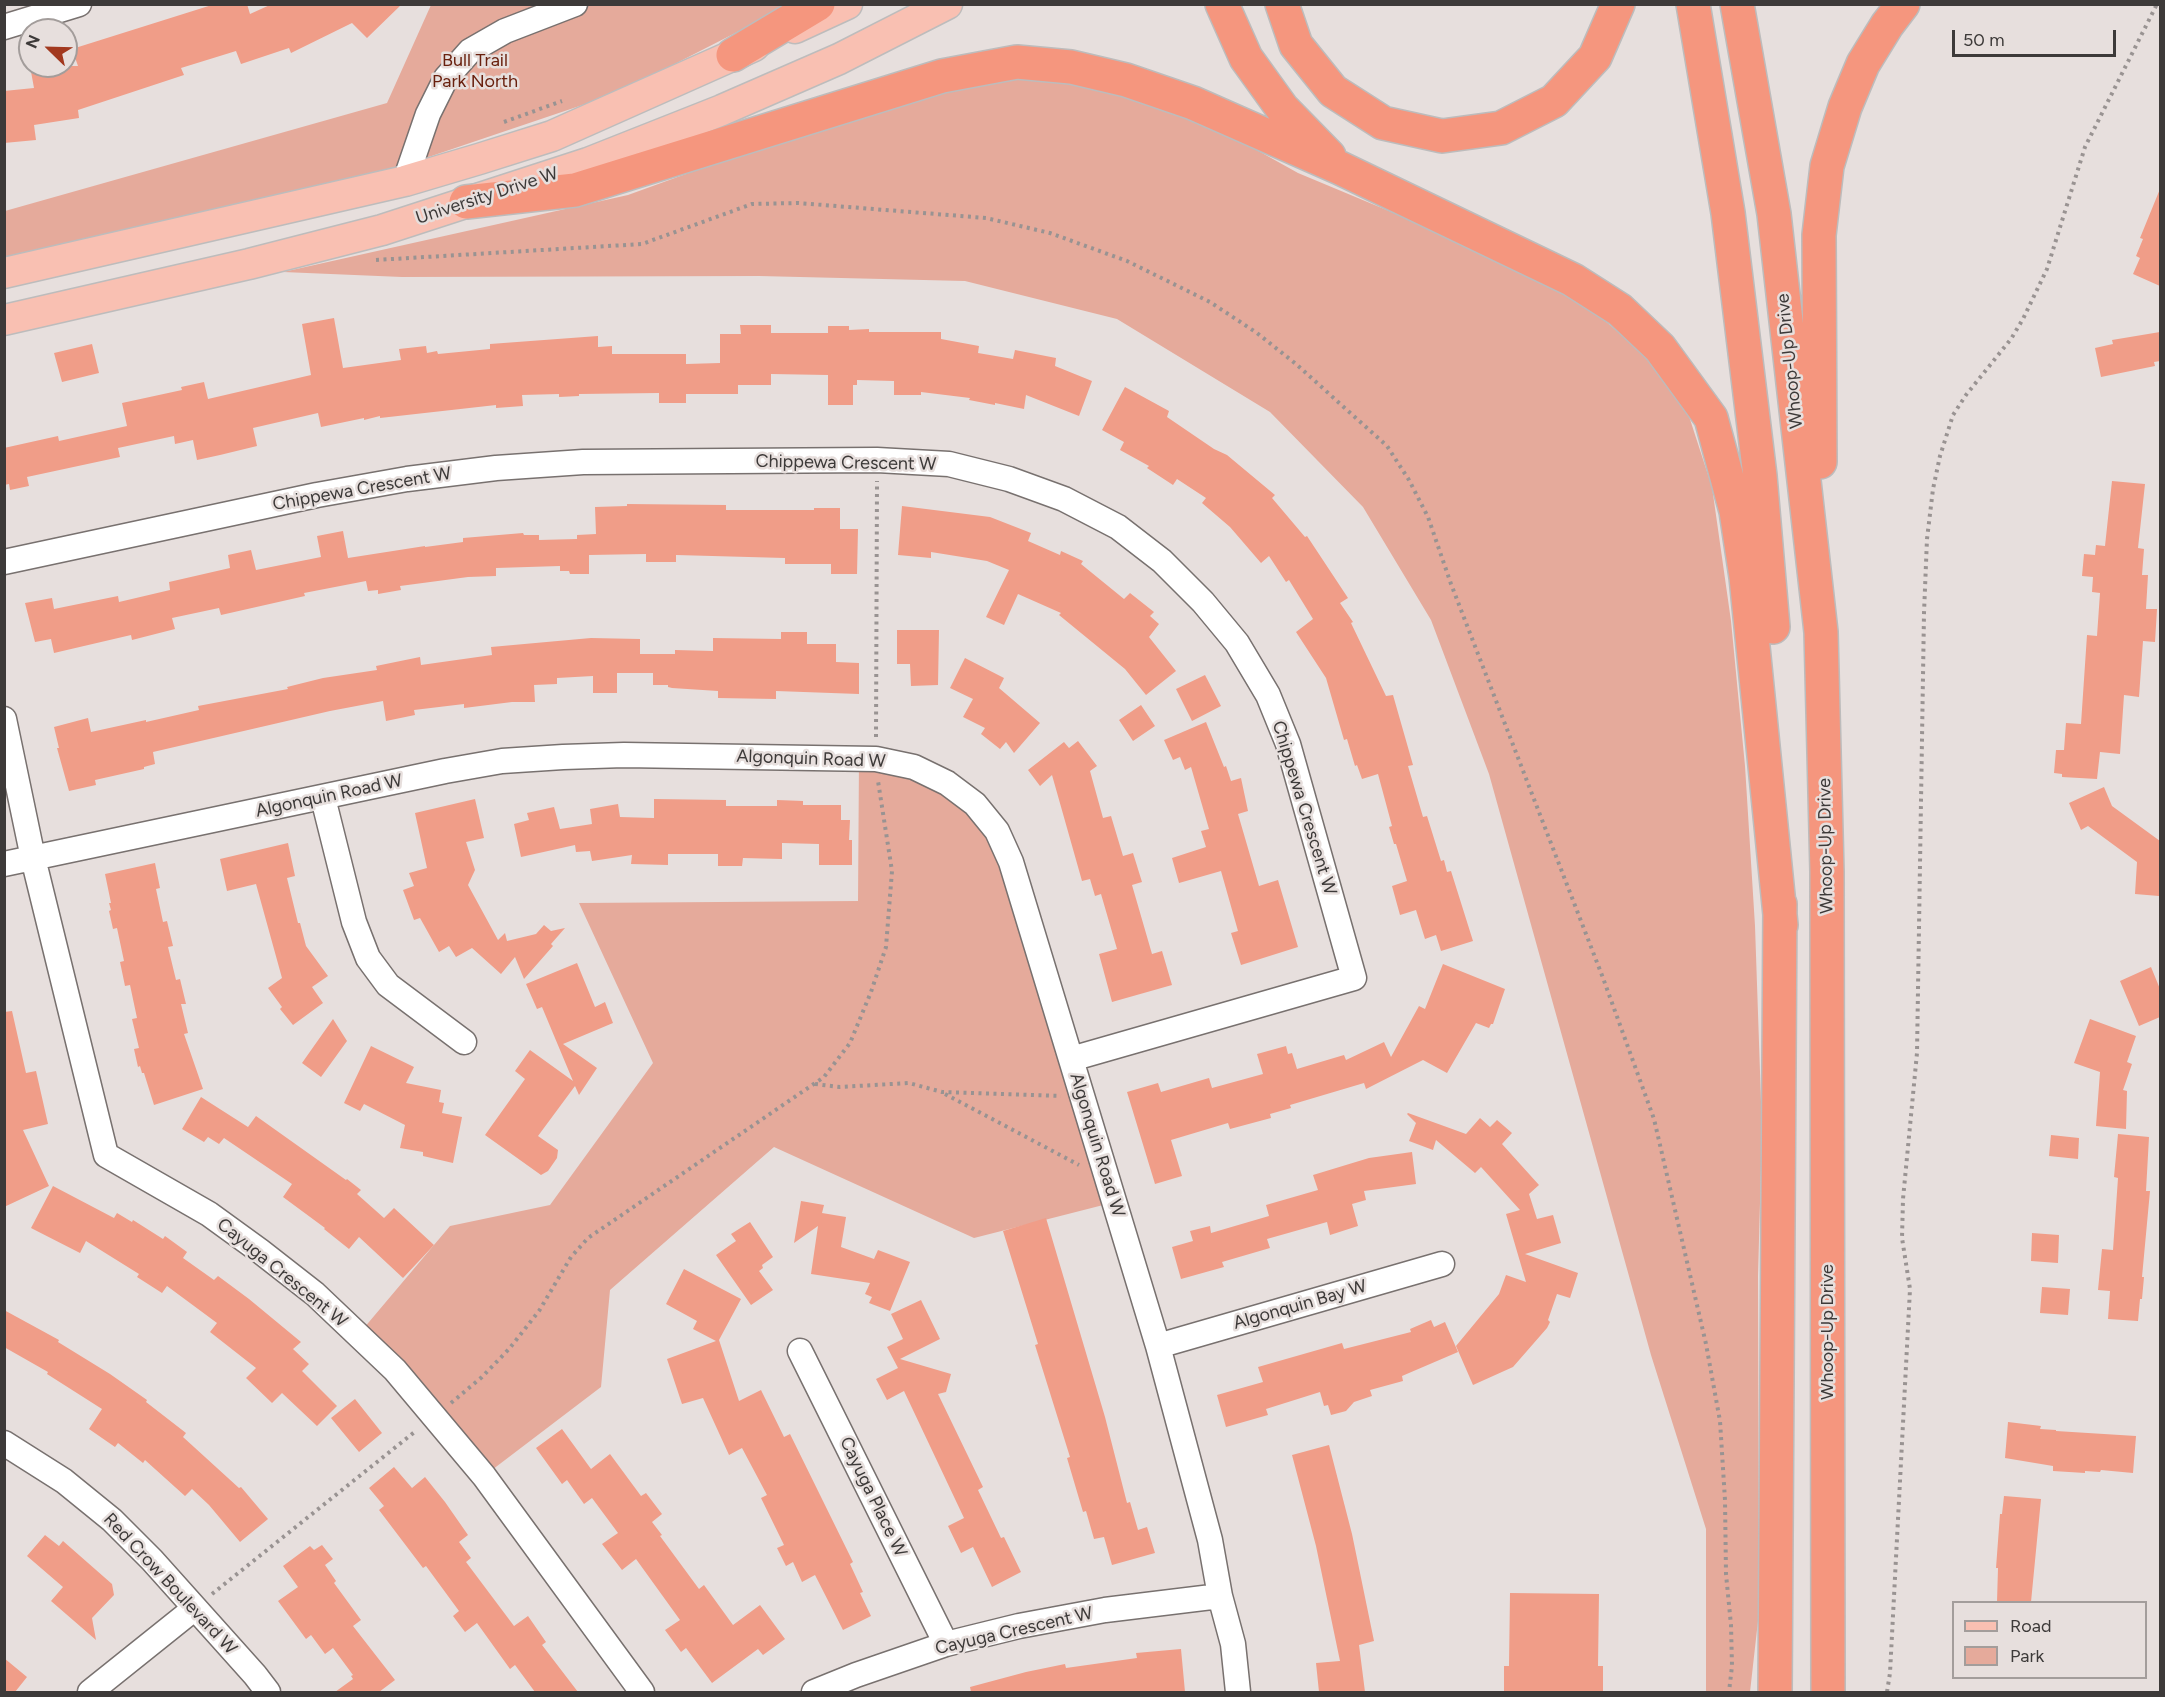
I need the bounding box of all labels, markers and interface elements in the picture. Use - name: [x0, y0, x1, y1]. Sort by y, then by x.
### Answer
- north arrow: [18, 18, 78, 78]
- scale bar: [1955, 18, 2118, 56]
- text: 50 m: [1963, 29, 2005, 51]
- text: N: [22, 32, 44, 51]
- park label: Bull Trail Park North: [432, 50, 518, 92]
- street label: University Drive W: [413, 163, 561, 229]
- street label: Whoop-Up Drive: [1772, 292, 1808, 430]
- street label: Chippewa Crescent W: [755, 451, 937, 475]
- street label: Chippewa Crescent W: [271, 463, 453, 515]
- street label: Chippewa Crescent W: [1267, 718, 1341, 898]
- street label: Algonquin Road W: [736, 746, 886, 772]
- street label: Algonquin Road W: [254, 770, 404, 822]
- street label: Whoop-Up Drive: [1814, 778, 1838, 914]
- street label: Algonquin Road W: [1065, 1070, 1129, 1220]
- street label: Cayuga Crescent W: [213, 1214, 351, 1332]
- street label: Whoop-Up Drive: [1817, 1264, 1839, 1400]
- street label: Algonquin Bay W: [1231, 1276, 1369, 1334]
- street label: Cayuga Place W: [835, 1434, 911, 1560]
- street label: Red Crow Boulevard W: [99, 1509, 241, 1659]
- legend: [1952, 1601, 2147, 1679]
- street label: Cayuga Crescent W: [933, 1602, 1095, 1660]
- text: Road: [2010, 1615, 2051, 1637]
- text: Park: [2010, 1645, 2044, 1667]

